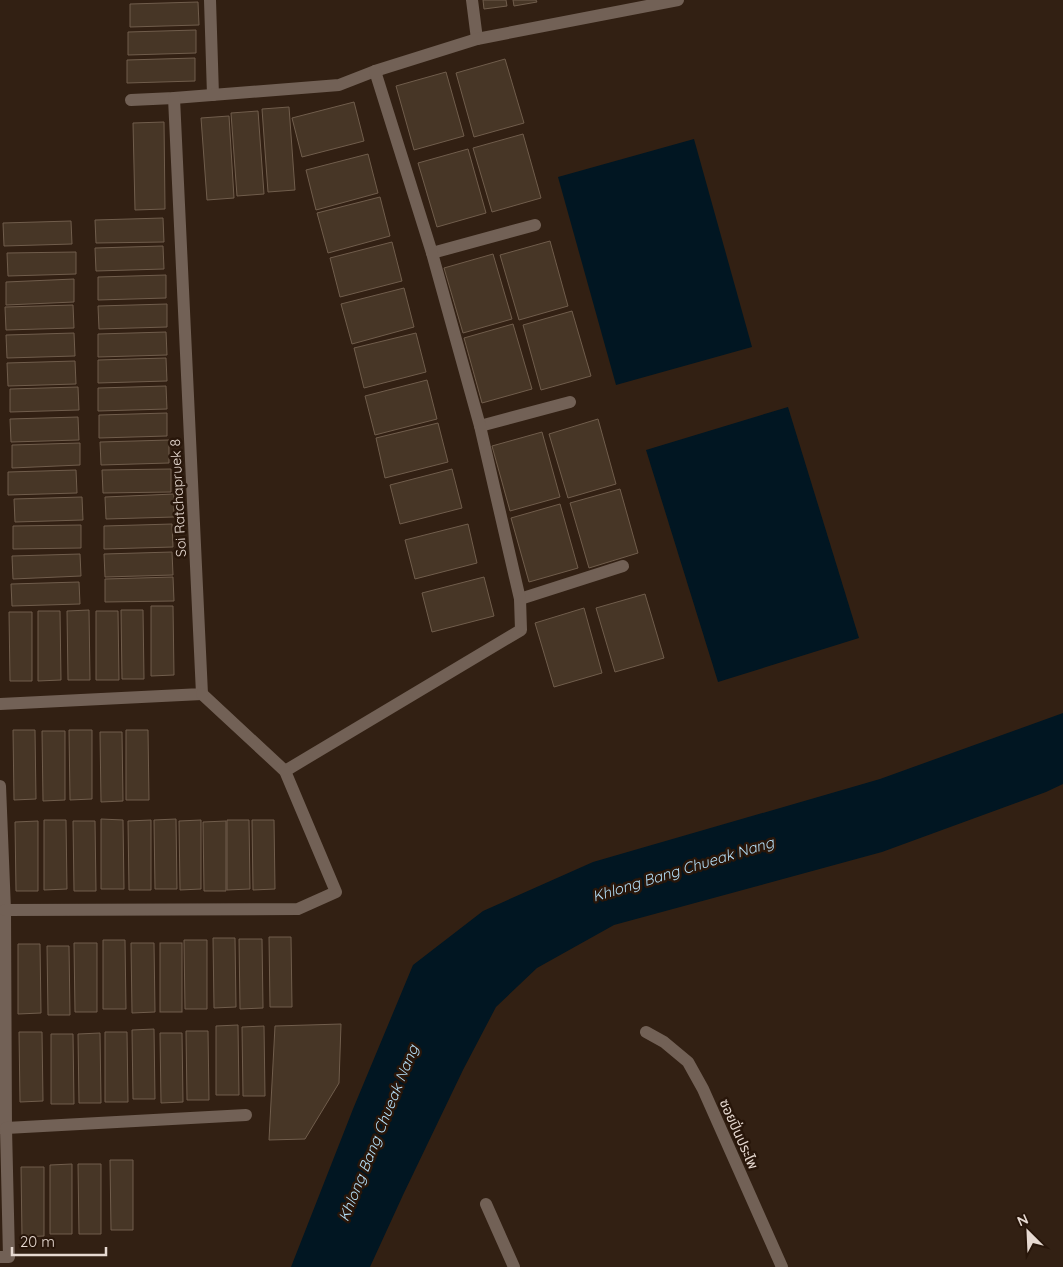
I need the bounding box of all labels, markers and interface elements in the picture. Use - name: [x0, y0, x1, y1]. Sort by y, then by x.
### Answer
- street label: Soi Ratchapruek 8: [166, 439, 190, 557]
- water label: Khlong Bang Chueak Nang: [590, 832, 778, 906]
- water label: Khlong Bang Chueak Nang: [334, 1040, 423, 1224]
- street label: ซอยปิ่นประไพ: [716, 1096, 763, 1172]
- north arrow: [1003, 1207, 1053, 1257]
- text: N: [1014, 1210, 1031, 1230]
- scale bar: [12, 1224, 106, 1256]
- text: 20 m: [20, 1232, 55, 1251]

